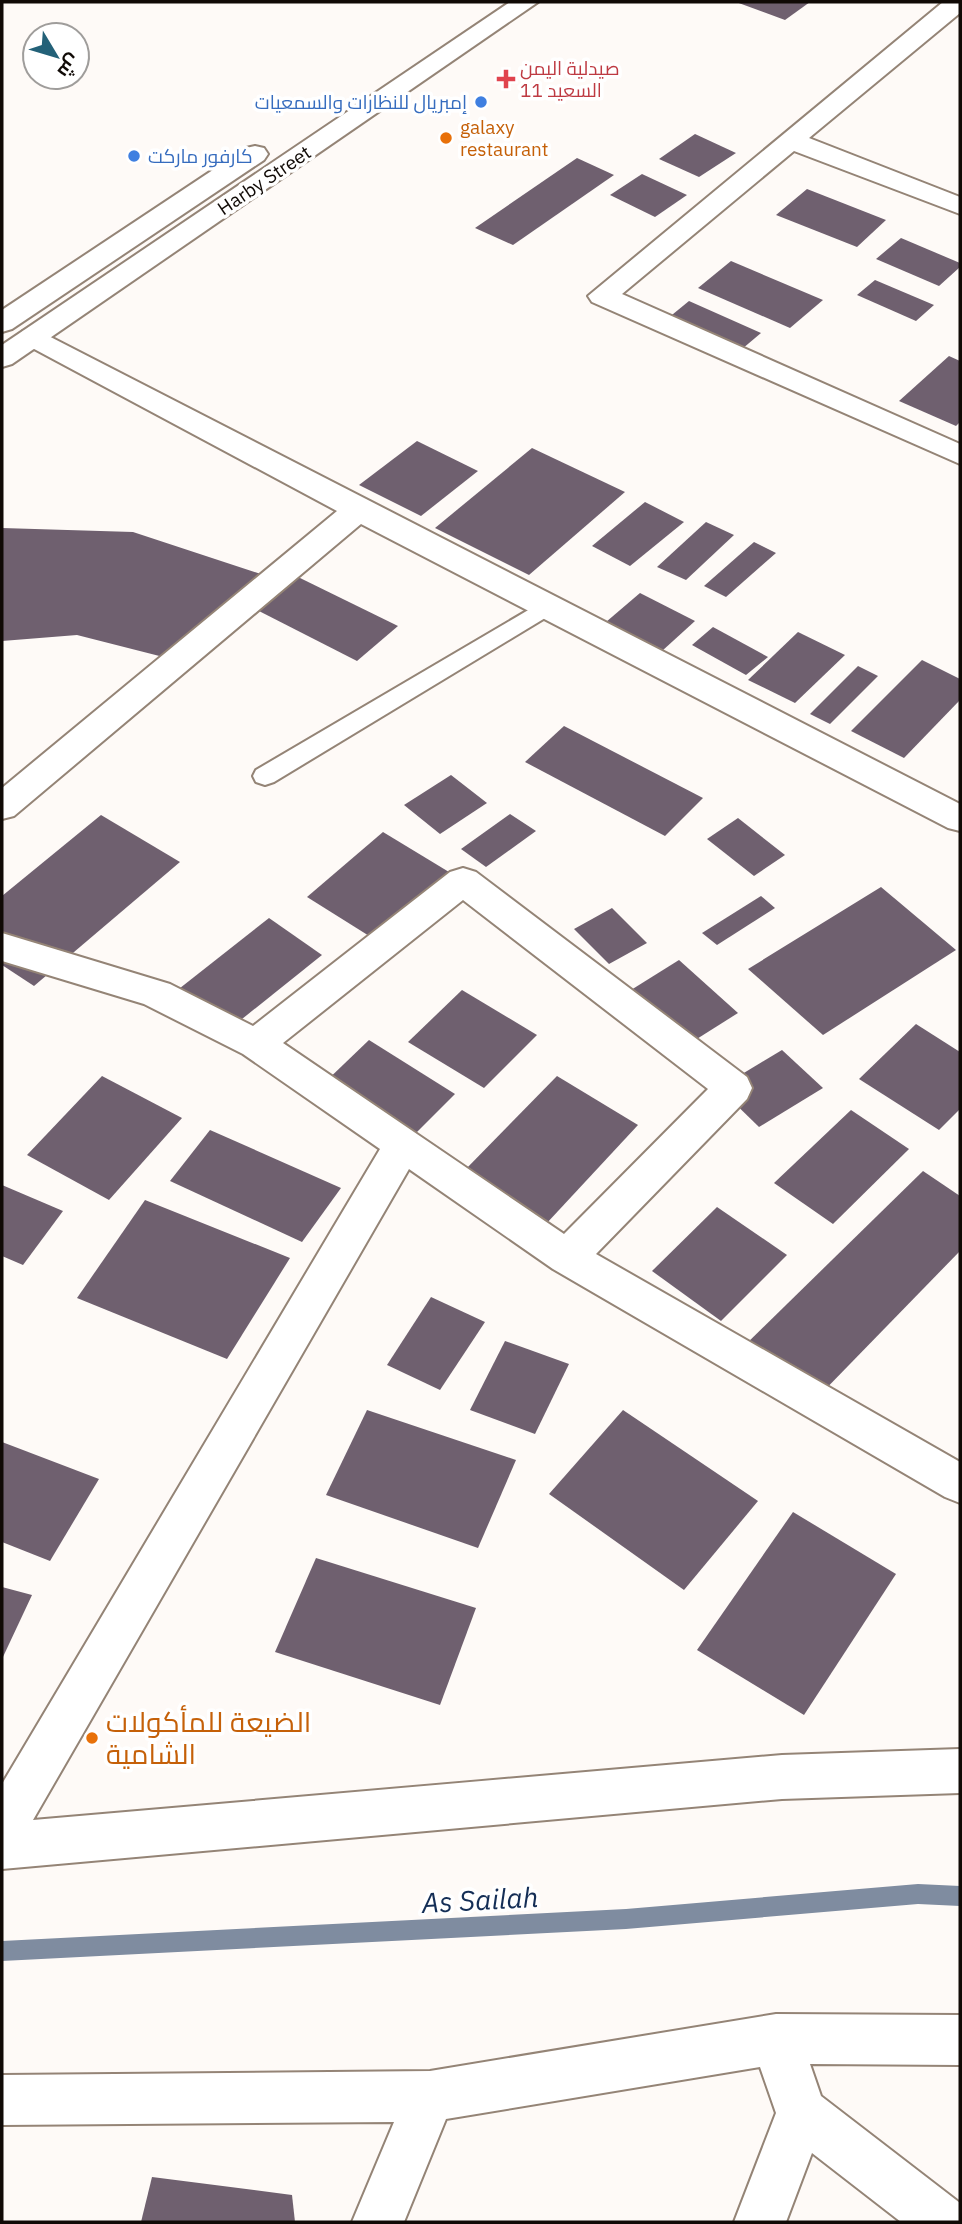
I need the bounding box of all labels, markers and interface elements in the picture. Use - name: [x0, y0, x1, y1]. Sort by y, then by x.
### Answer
- north arrow: [21, 21, 91, 91]
- text: ش: [52, 49, 86, 83]
- place label: صيدلية اليمن السعيد 11: [520, 56, 620, 102]
- marker: صيدلية اليمن السعيد 11: [498, 71, 514, 87]
- place label: إمبريال للنظارات والسمعيات: [255, 90, 467, 114]
- marker: إمبريال للنظارات والسمعيات: [473, 94, 489, 110]
- place label: galaxy restaurant: [460, 115, 549, 161]
- marker: galaxy restaurant: [438, 130, 454, 146]
- street label: Harby Street: [213, 140, 315, 220]
- place label: كارفور ماركت: [148, 144, 253, 168]
- marker: كارفور ماركت: [126, 148, 142, 164]
- place label: الضيعة للمأكولات الشامية: [106, 1703, 311, 1772]
- marker: الضيعة للمأكولات الشامية: [84, 1730, 100, 1746]
- water label: As Sailah: [420, 1878, 539, 1921]

